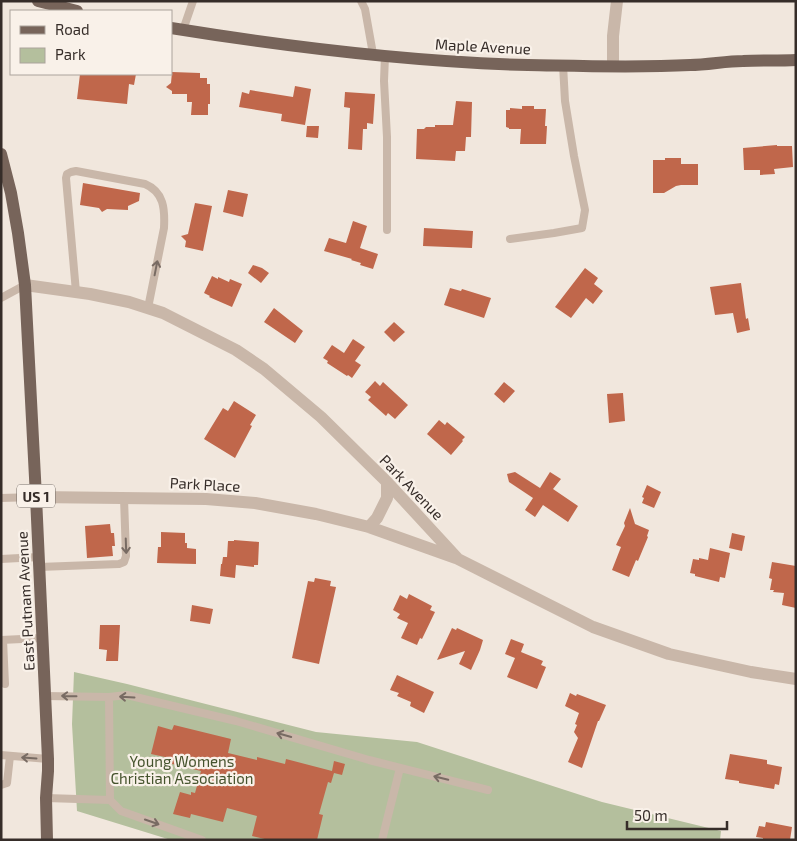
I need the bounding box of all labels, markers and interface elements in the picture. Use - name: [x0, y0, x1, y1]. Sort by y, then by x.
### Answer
- legend: [10, 10, 172, 75]
- text: Road: [55, 20, 90, 38]
- street label: Maple Avenue: [435, 35, 531, 57]
- text: Park: [55, 45, 86, 63]
- one-way arrow: [151, 260, 161, 276]
- street label: Park Avenue: [376, 451, 448, 523]
- street label: Park Place: [169, 473, 241, 495]
- road number: US 1: [17, 484, 55, 508]
- street label: East Putnam Avenue: [12, 531, 38, 671]
- one-way arrow: [121, 538, 130, 554]
- one-way arrow: [61, 692, 77, 701]
- one-way arrow: [119, 692, 135, 701]
- one-way arrow: [277, 729, 293, 739]
- park label: Young Womens Christian Association: [110, 752, 254, 787]
- one-way arrow: [21, 753, 37, 762]
- one-way arrow: [433, 773, 449, 782]
- scale bar: [627, 798, 727, 830]
- text: 50 m: [634, 806, 668, 824]
- one-way arrow: [144, 818, 159, 827]

